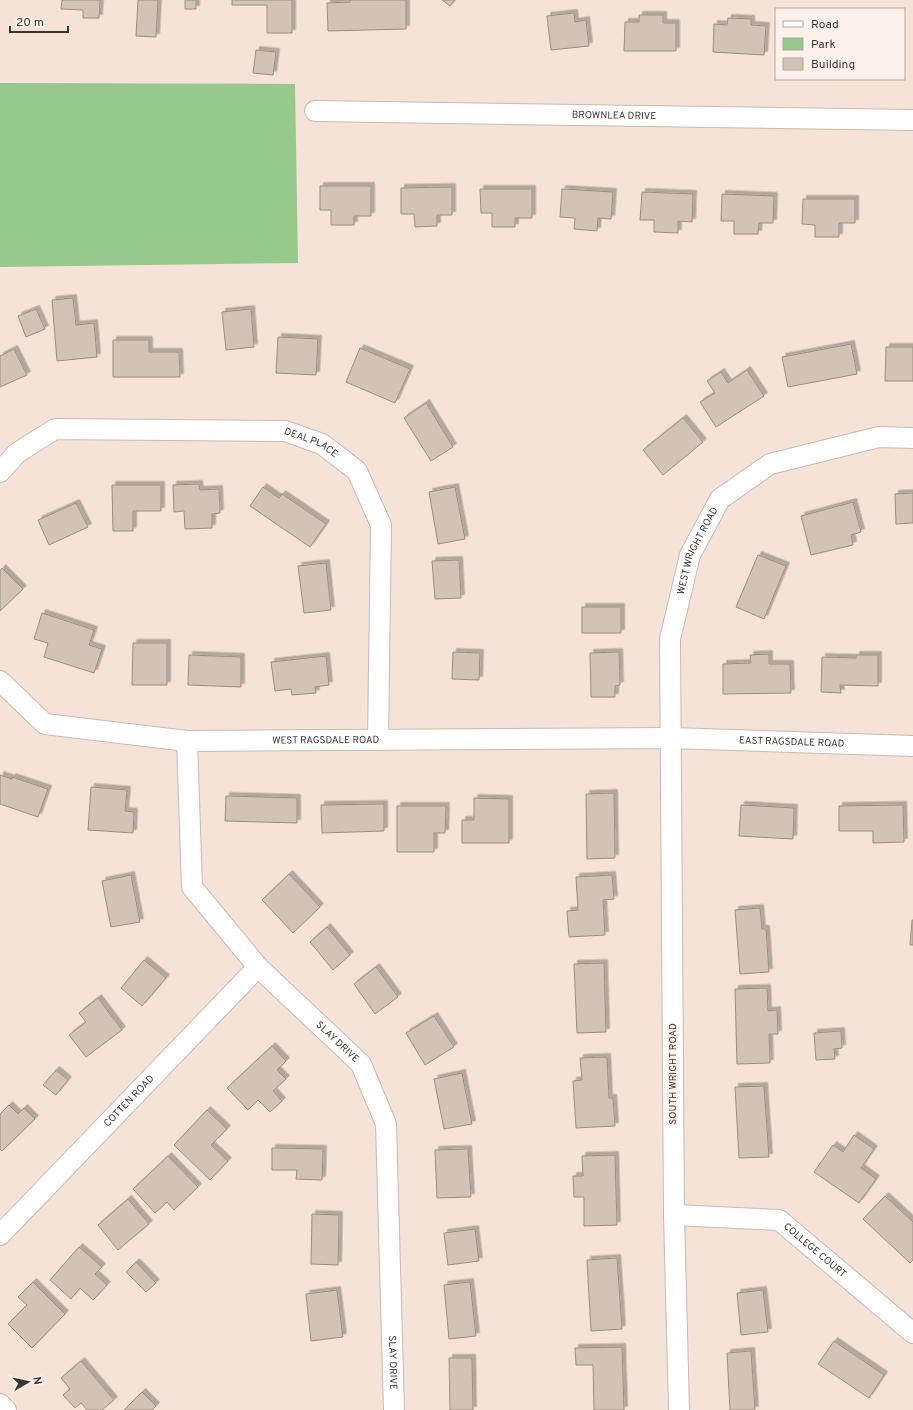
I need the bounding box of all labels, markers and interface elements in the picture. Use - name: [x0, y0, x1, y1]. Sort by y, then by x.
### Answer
- scale bar: [10, 8, 68, 34]
- legend: [775, 8, 905, 80]
- text: 20 m: [16, 15, 44, 31]
- text: Road: [811, 17, 839, 33]
- text: Park: [811, 37, 836, 53]
- text: Building: [811, 57, 855, 73]
- street label: BROWNLEA DRIVE: [572, 108, 656, 123]
- street label: DEAL PLACE: [282, 425, 340, 460]
- street label: WEST WRIGHT ROAD: [674, 505, 721, 596]
- street label: WEST RAGSDALE ROAD: [272, 733, 380, 747]
- street label: EAST RAGSDALE ROAD: [739, 734, 845, 750]
- street label: SLAY DRIVE: [313, 1018, 362, 1065]
- street label: SOUTH WRIGHT ROAD: [667, 1023, 680, 1125]
- street label: COTTEN ROAD: [101, 1072, 157, 1130]
- street label: COLLEGE COURT: [781, 1220, 849, 1281]
- street label: SLAY DRIVE: [385, 1335, 400, 1390]
- north arrow: [8, 1362, 48, 1402]
- text: N: [29, 1376, 44, 1386]

